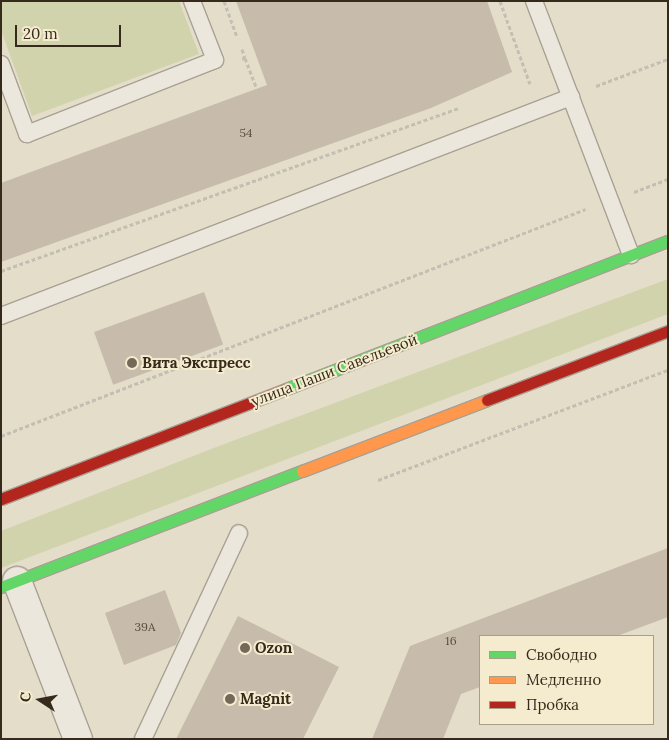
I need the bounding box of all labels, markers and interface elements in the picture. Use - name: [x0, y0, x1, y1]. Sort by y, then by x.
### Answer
- scale bar: [18, 15, 124, 47]
- text: 20 m: [23, 24, 58, 43]
- house number: 54: [239, 126, 253, 140]
- street label: улица Паши Савельевой: [248, 330, 420, 410]
- place label: Вита Экспресс: [142, 354, 251, 372]
- marker: Вита Экспресс: [126, 357, 138, 369]
- house number: 39А: [134, 620, 156, 634]
- house number: 16: [445, 634, 457, 648]
- legend: [479, 635, 654, 725]
- place label: Ozon: [255, 639, 292, 657]
- marker: Ozon: [239, 642, 251, 654]
- text: Свободно: [526, 645, 597, 664]
- text: Медленно: [526, 670, 601, 689]
- north arrow: [15, 675, 65, 725]
- place label: Magnit: [240, 690, 291, 708]
- text: С: [16, 691, 35, 704]
- marker: Magnit: [224, 693, 236, 705]
- text: Пробка: [526, 695, 579, 714]

